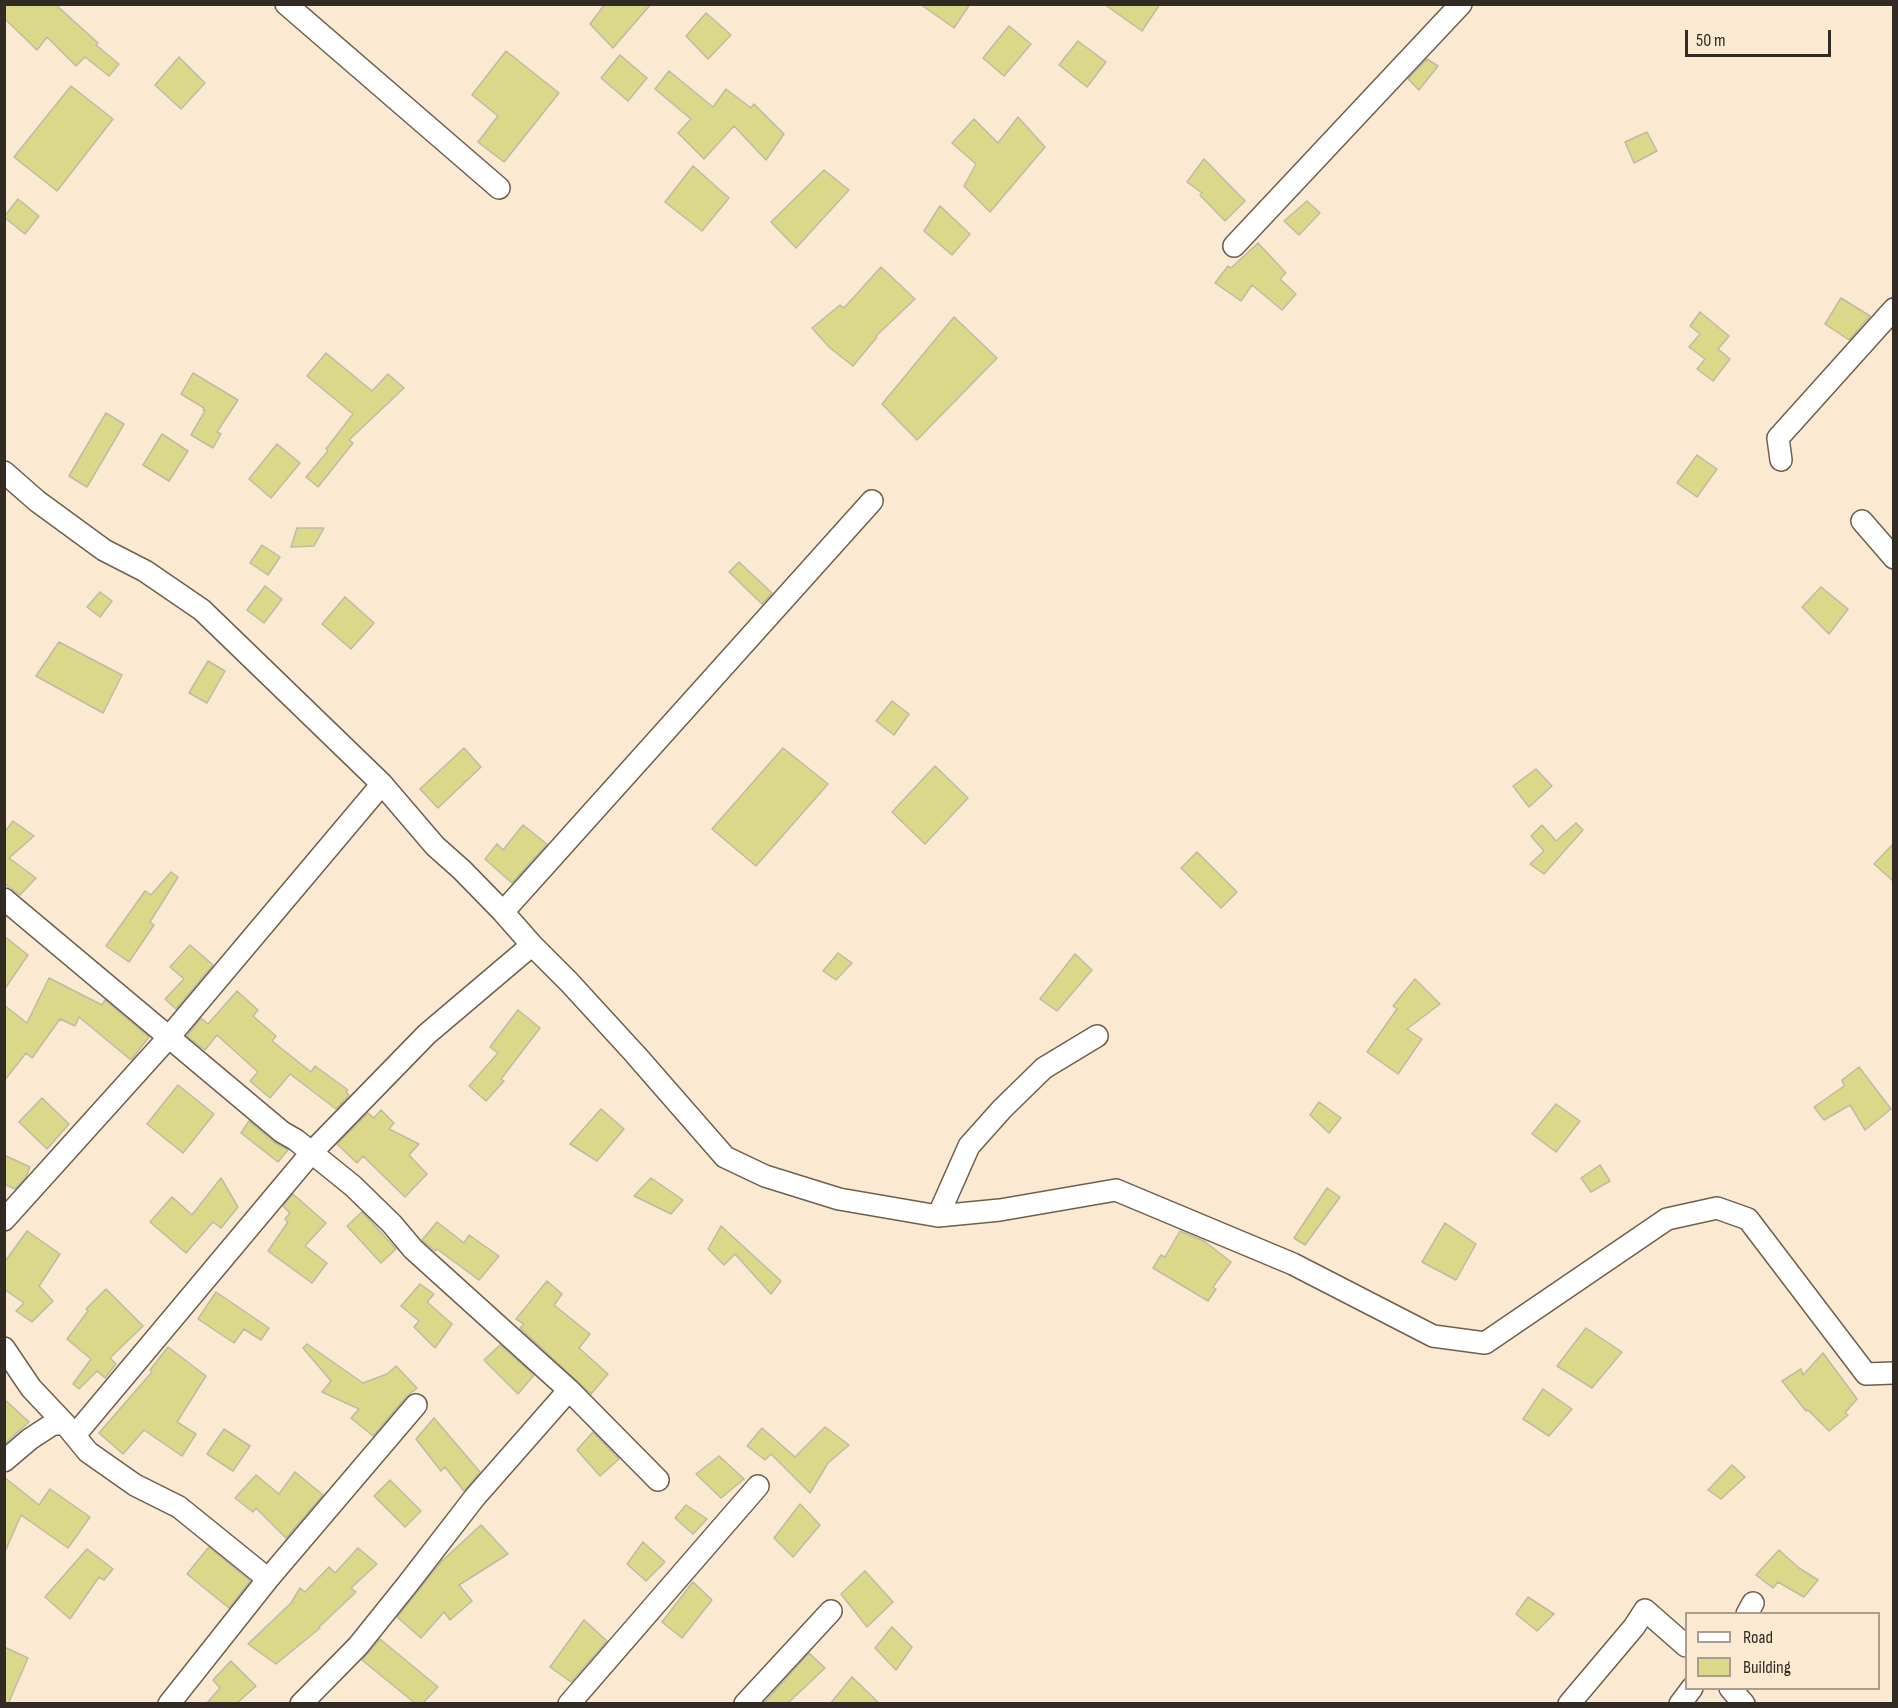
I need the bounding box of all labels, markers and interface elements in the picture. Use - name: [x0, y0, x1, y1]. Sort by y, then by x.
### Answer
- scale bar: [1688, 18, 1834, 56]
- text: 50 m: [1696, 30, 1726, 51]
- legend: [1685, 1612, 1880, 1690]
- text: Road: [1743, 1627, 1773, 1648]
- text: Building: [1743, 1657, 1791, 1678]

